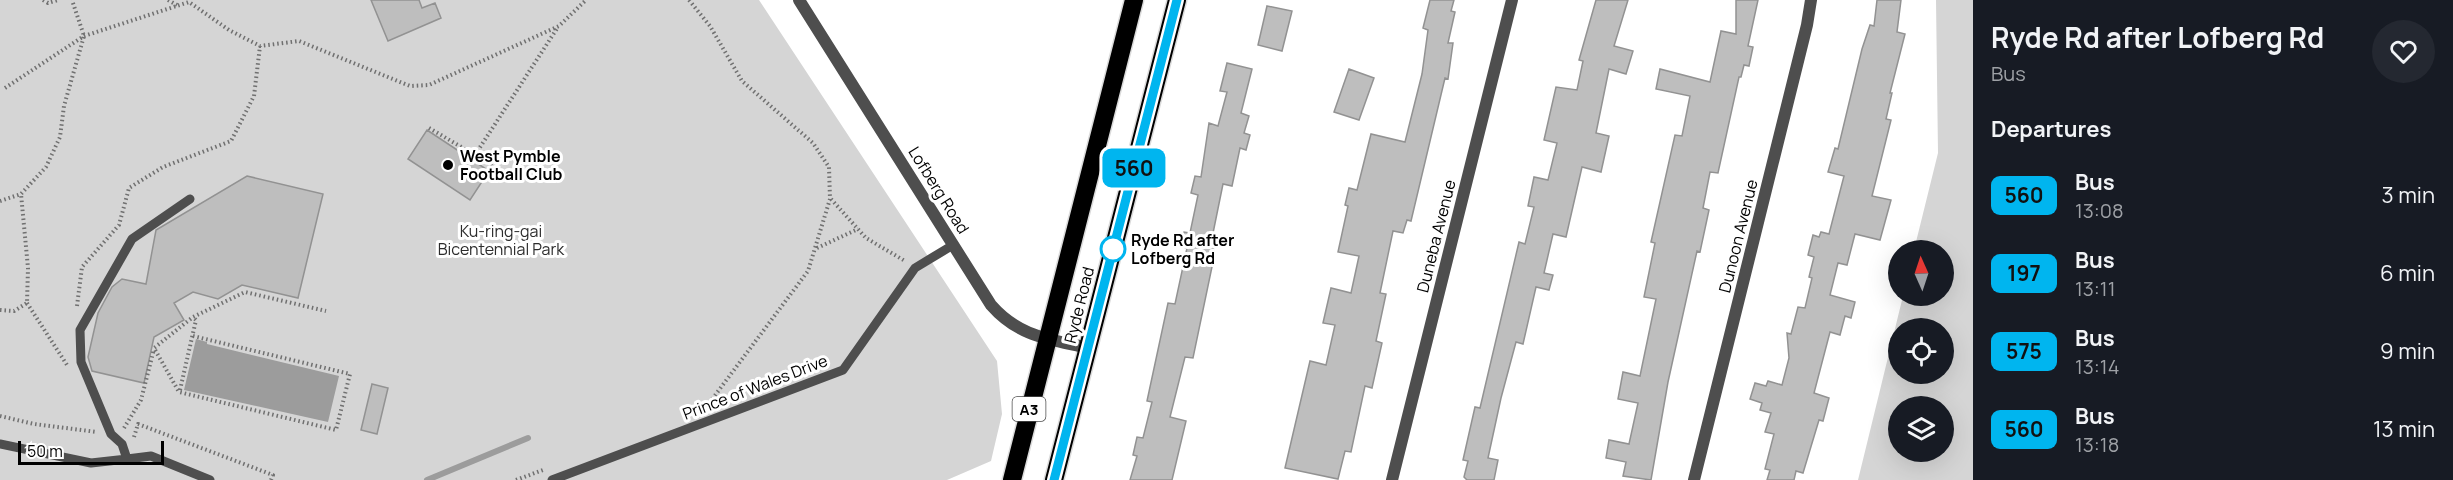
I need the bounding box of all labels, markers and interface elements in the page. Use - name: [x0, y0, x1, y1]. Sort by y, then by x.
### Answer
- text: Ryde Rd after Lofberg Rd: [1991, 18, 2324, 56]
- button: heart: [2372, 20, 2435, 83]
- text: Bus: [1991, 60, 2026, 87]
- text: Departures: [1991, 114, 2111, 144]
- street label: Lofberg Road: [904, 142, 974, 238]
- place label: West Pymble Football Club: [460, 145, 562, 185]
- line badge: 560: [1100, 148, 1168, 188]
- text: 560: [1114, 154, 1154, 182]
- marker: West Pymble Football Club: [441, 158, 455, 172]
- text: Bus: [2075, 167, 2115, 197]
- street label: Duneba Avenue: [1411, 177, 1461, 295]
- street label: Dunoon Avenue: [1713, 177, 1763, 295]
- text: 3 min: [2382, 180, 2435, 210]
- text: 560: [2004, 181, 2044, 209]
- text: 13:08: [2075, 197, 2124, 224]
- park label: Ku-ring-gai Bicentennial Park: [438, 220, 565, 260]
- place label: Ryde Rd after Lofberg Rd: [1131, 229, 1234, 269]
- marker: Ryde Rd after Lofberg Rd: [1100, 236, 1126, 262]
- north arrow: [1888, 240, 1954, 306]
- map controls: [1888, 240, 1954, 462]
- text: Bus: [2075, 245, 2115, 275]
- text: 6 min: [2380, 258, 2435, 288]
- text: 197: [2007, 259, 2041, 287]
- street label: Ryde Road: [1059, 264, 1099, 346]
- text: 13:11: [2075, 275, 2115, 302]
- button: locate: [1888, 318, 1954, 384]
- text: Bus: [2075, 323, 2115, 353]
- text: 9 min: [2380, 336, 2435, 366]
- text: 575: [2006, 337, 2042, 365]
- street label: Prince of Wales Drive: [679, 349, 831, 425]
- text: 13:14: [2075, 353, 2119, 380]
- button: layers: [1888, 396, 1954, 462]
- road number: A3: [1012, 397, 1046, 421]
- text: Bus: [2075, 401, 2115, 431]
- text: 13 min: [2373, 414, 2435, 444]
- text: 560: [2004, 415, 2044, 443]
- text: 13:18: [2075, 431, 2119, 458]
- scale bar: [18, 438, 164, 466]
- text: 50 m: [27, 440, 63, 462]

